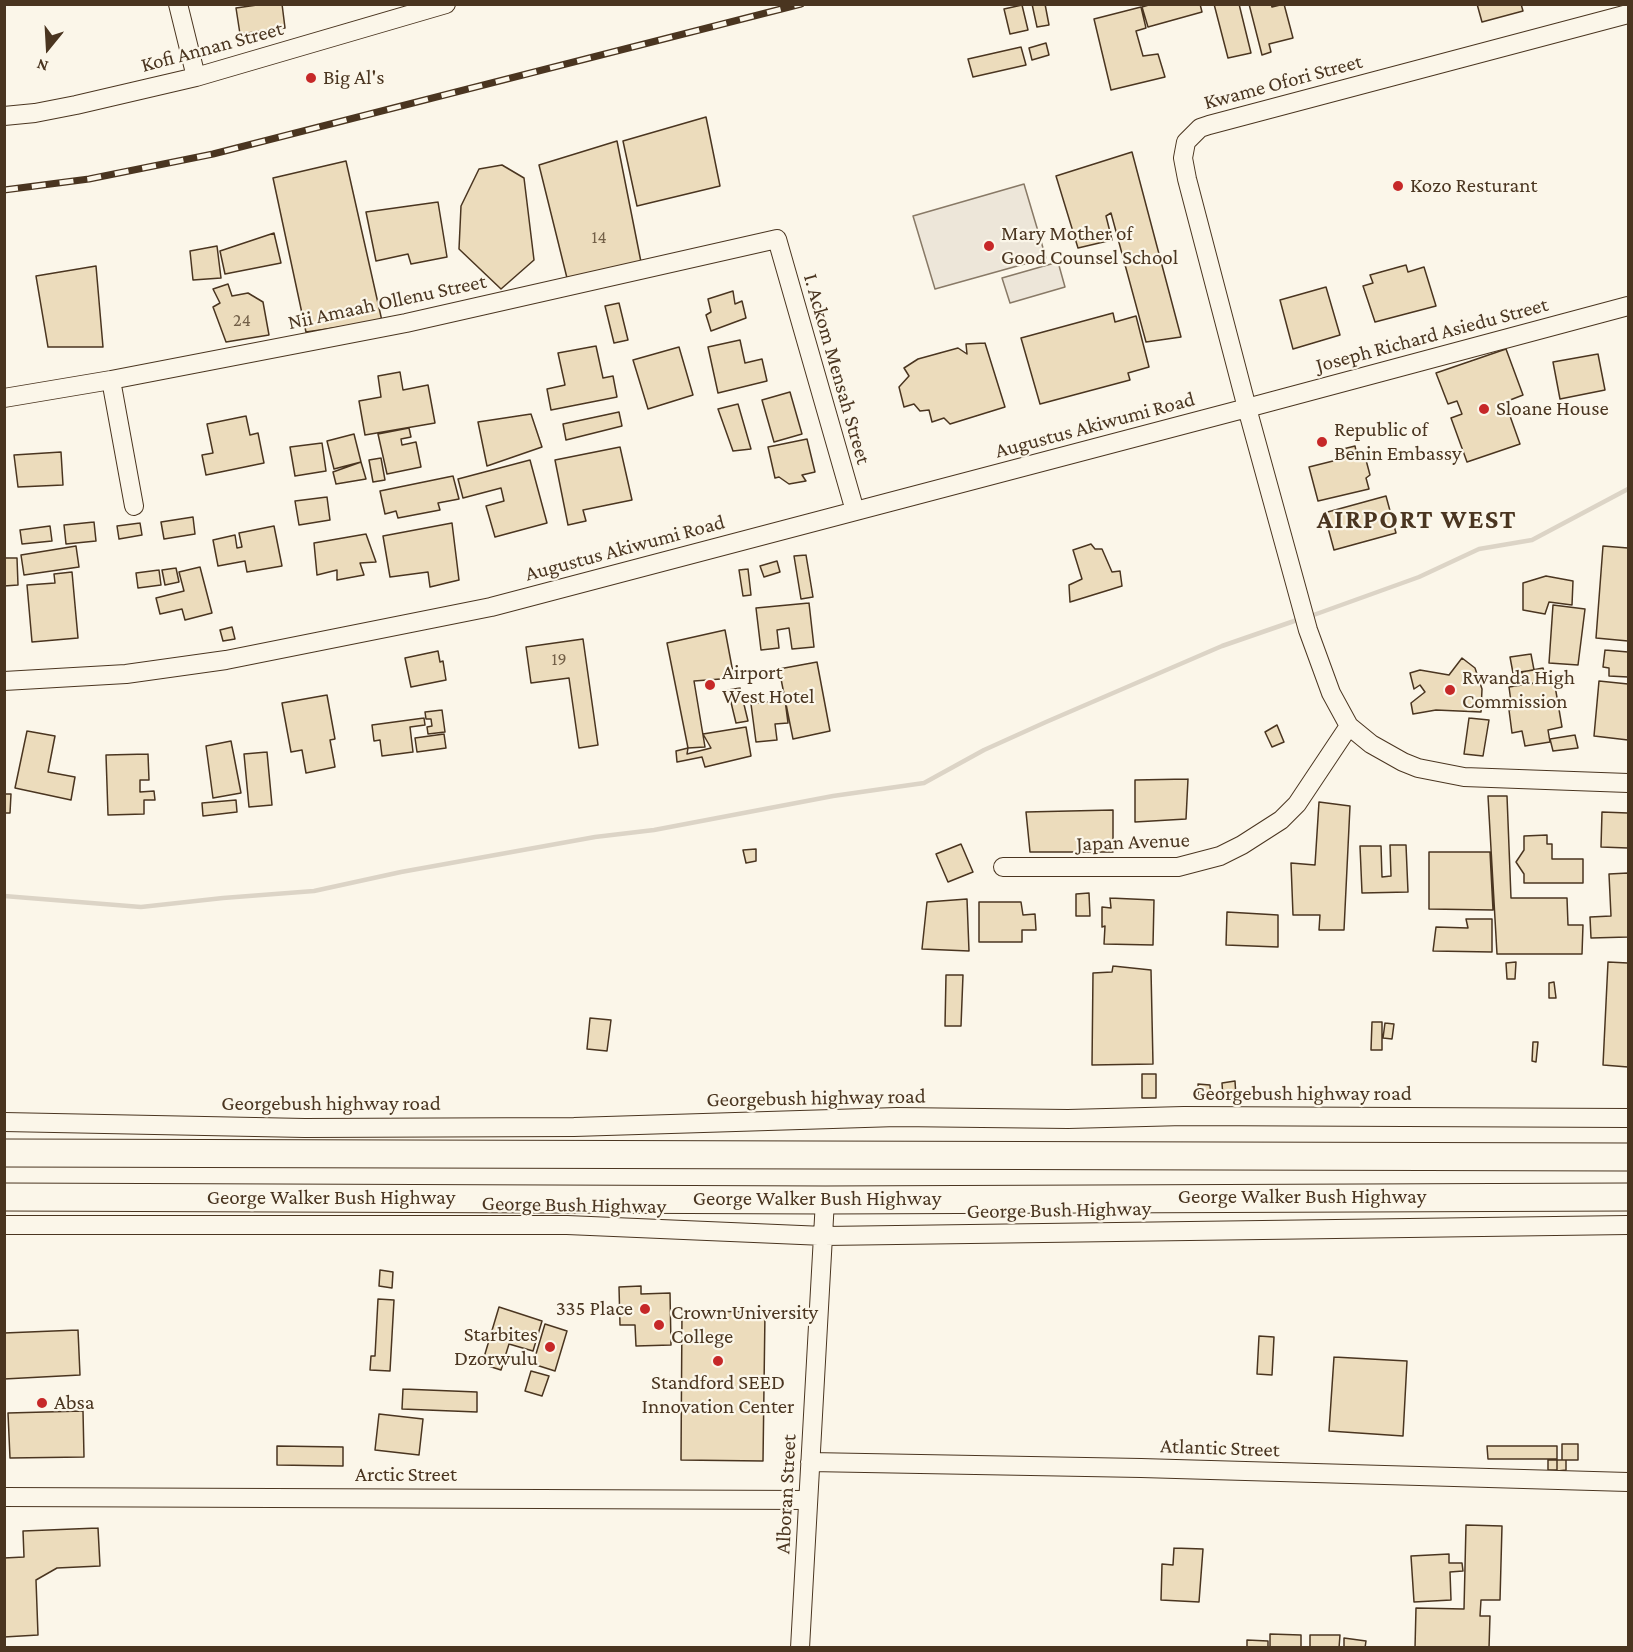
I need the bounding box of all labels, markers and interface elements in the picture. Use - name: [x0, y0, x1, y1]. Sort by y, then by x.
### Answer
- street label: Kofi Annan Street: [138, 16, 286, 78]
- north arrow: [18, 18, 78, 78]
- street label: Kwame Ofori Street: [1201, 49, 1365, 115]
- text: N: [34, 56, 50, 75]
- place label: Big Al's: [323, 65, 385, 91]
- marker: Big Al's: [304, 71, 318, 85]
- place label: Kozo Resturant: [1410, 173, 1537, 199]
- marker: Kozo Resturant: [1391, 179, 1405, 193]
- place label: Mary Mother of Good Counsel School: [1001, 221, 1178, 271]
- house number: 14: [591, 226, 607, 248]
- marker: Mary Mother of Good Counsel School: [982, 239, 996, 253]
- street label: Nii Amaah Ollenu Street: [286, 269, 488, 335]
- street label: I. Ackom Mensah Street: [798, 271, 876, 467]
- street label: Joseph Richard Asiedu Street: [1313, 292, 1551, 378]
- house number: 24: [233, 309, 251, 331]
- street label: Augustus Akiwumi Road: [992, 386, 1198, 464]
- place label: Sloane House: [1496, 396, 1609, 422]
- marker: Sloane House: [1477, 402, 1491, 416]
- place label: Republic of Benin Embassy: [1334, 417, 1462, 467]
- marker: Republic of Benin Embassy: [1315, 435, 1329, 449]
- district label: AIRPORT WEST: [1317, 504, 1517, 536]
- street label: Augustus Akiwumi Road: [522, 509, 728, 587]
- house number: 19: [551, 648, 567, 670]
- place label: Airport West Hotel: [722, 660, 815, 710]
- place label: Rwanda High Commission: [1462, 665, 1575, 715]
- marker: Airport West Hotel: [703, 678, 717, 692]
- marker: Rwanda High Commission: [1443, 683, 1457, 697]
- street label: Japan Avenue: [1076, 827, 1190, 857]
- street label: Georgebush highway road: [1192, 1081, 1412, 1107]
- street label: Georgebush highway road: [706, 1083, 926, 1113]
- street label: Georgebush highway road: [221, 1091, 441, 1117]
- street label: George Walker Bush Highway: [1178, 1184, 1426, 1210]
- street label: George Walker Bush Highway: [207, 1185, 455, 1211]
- street label: George Walker Bush Highway: [693, 1186, 941, 1212]
- street label: George Bush Highway: [481, 1191, 667, 1219]
- street label: George Bush Highway: [966, 1196, 1152, 1224]
- place label: 335 Place: [556, 1296, 633, 1322]
- place label: Crown University College: [671, 1300, 818, 1350]
- marker: 335 Place: [638, 1302, 652, 1316]
- marker: Crown University College: [652, 1318, 666, 1332]
- place label: Starbites Dzorwulu: [454, 1322, 538, 1372]
- marker: Starbites Dzorwulu: [543, 1340, 557, 1354]
- marker: Standford SEED Innovation Center: [711, 1354, 725, 1368]
- place label: Standford SEED Innovation Center: [642, 1370, 794, 1420]
- place label: Absa: [54, 1390, 95, 1416]
- marker: Absa: [35, 1396, 49, 1410]
- street label: Alboran Street: [770, 1433, 802, 1555]
- street label: Atlantic Street: [1160, 1433, 1280, 1463]
- street label: Arctic Street: [355, 1462, 457, 1488]

